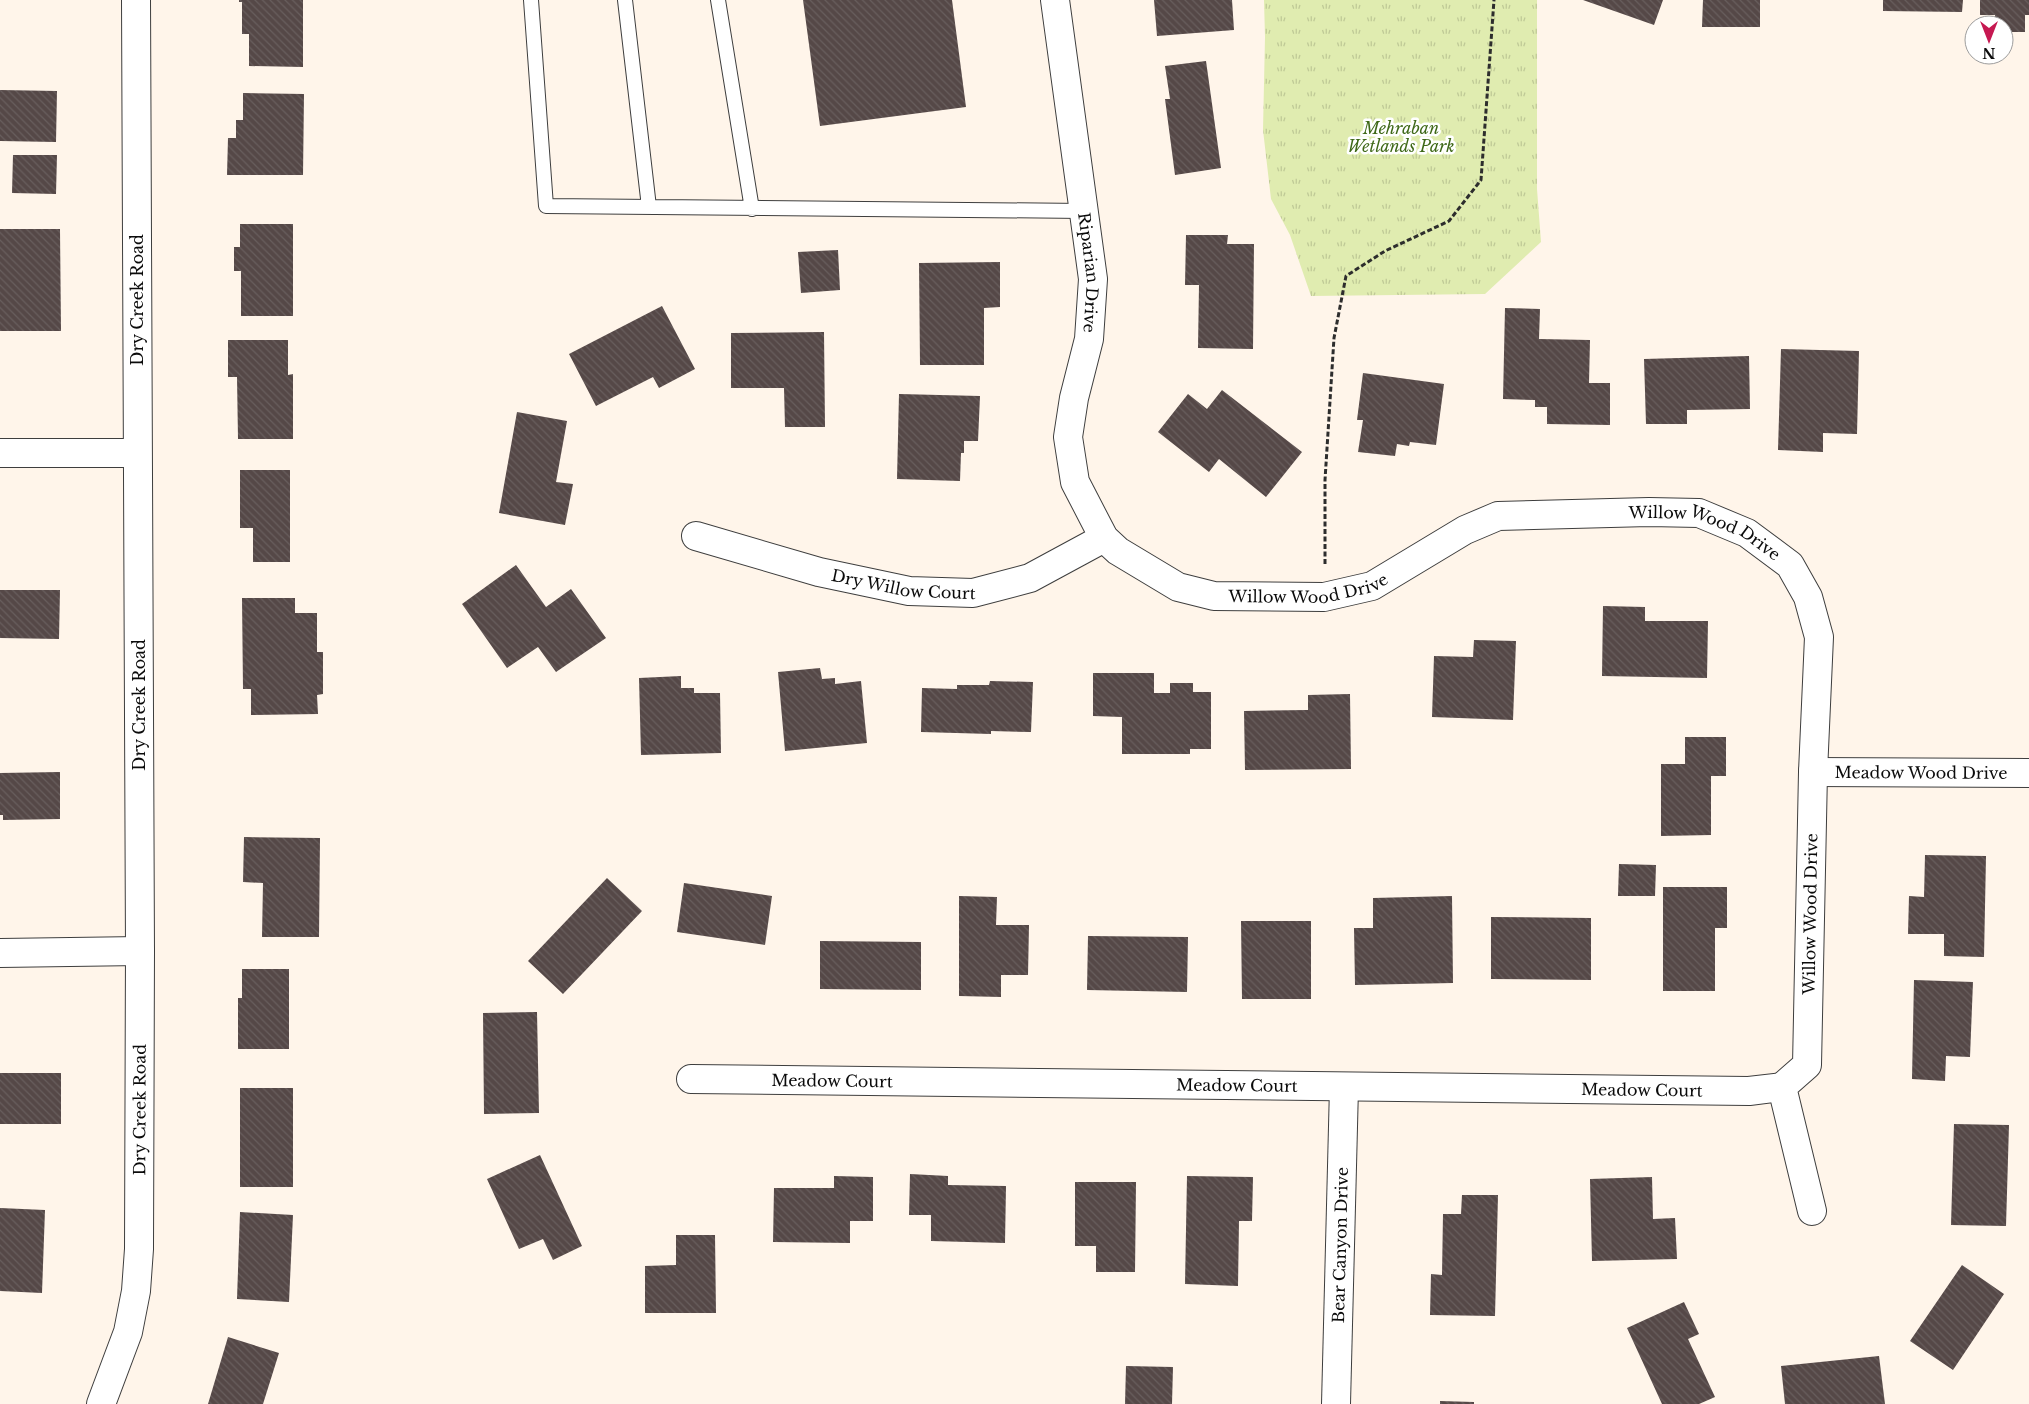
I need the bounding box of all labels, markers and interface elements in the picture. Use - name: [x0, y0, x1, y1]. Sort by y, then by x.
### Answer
- north arrow: [1964, 15, 2014, 65]
- text: N: [1982, 44, 1996, 62]
- park label: Mehraban Wetlands Park: [1347, 118, 1455, 156]
- street label: Riparian Drive: [1074, 211, 1103, 334]
- street label: Dry Creek Road: [127, 234, 147, 366]
- street label: Willow Wood Drive: [1627, 500, 1784, 564]
- street label: Dry Willow Court: [830, 565, 976, 603]
- street label: Willow Wood Drive: [1227, 569, 1391, 607]
- street label: Dry Creek Road: [129, 639, 149, 771]
- street label: Meadow Wood Drive: [1835, 762, 2007, 783]
- street label: Willow Wood Drive: [1799, 833, 1821, 996]
- street label: Dry Creek Road: [129, 1044, 150, 1176]
- street label: Meadow Court: [771, 1070, 893, 1091]
- street label: Meadow Court: [1176, 1075, 1298, 1096]
- street label: Meadow Court: [1581, 1079, 1703, 1100]
- street label: Bear Canyon Drive: [1328, 1167, 1352, 1323]

